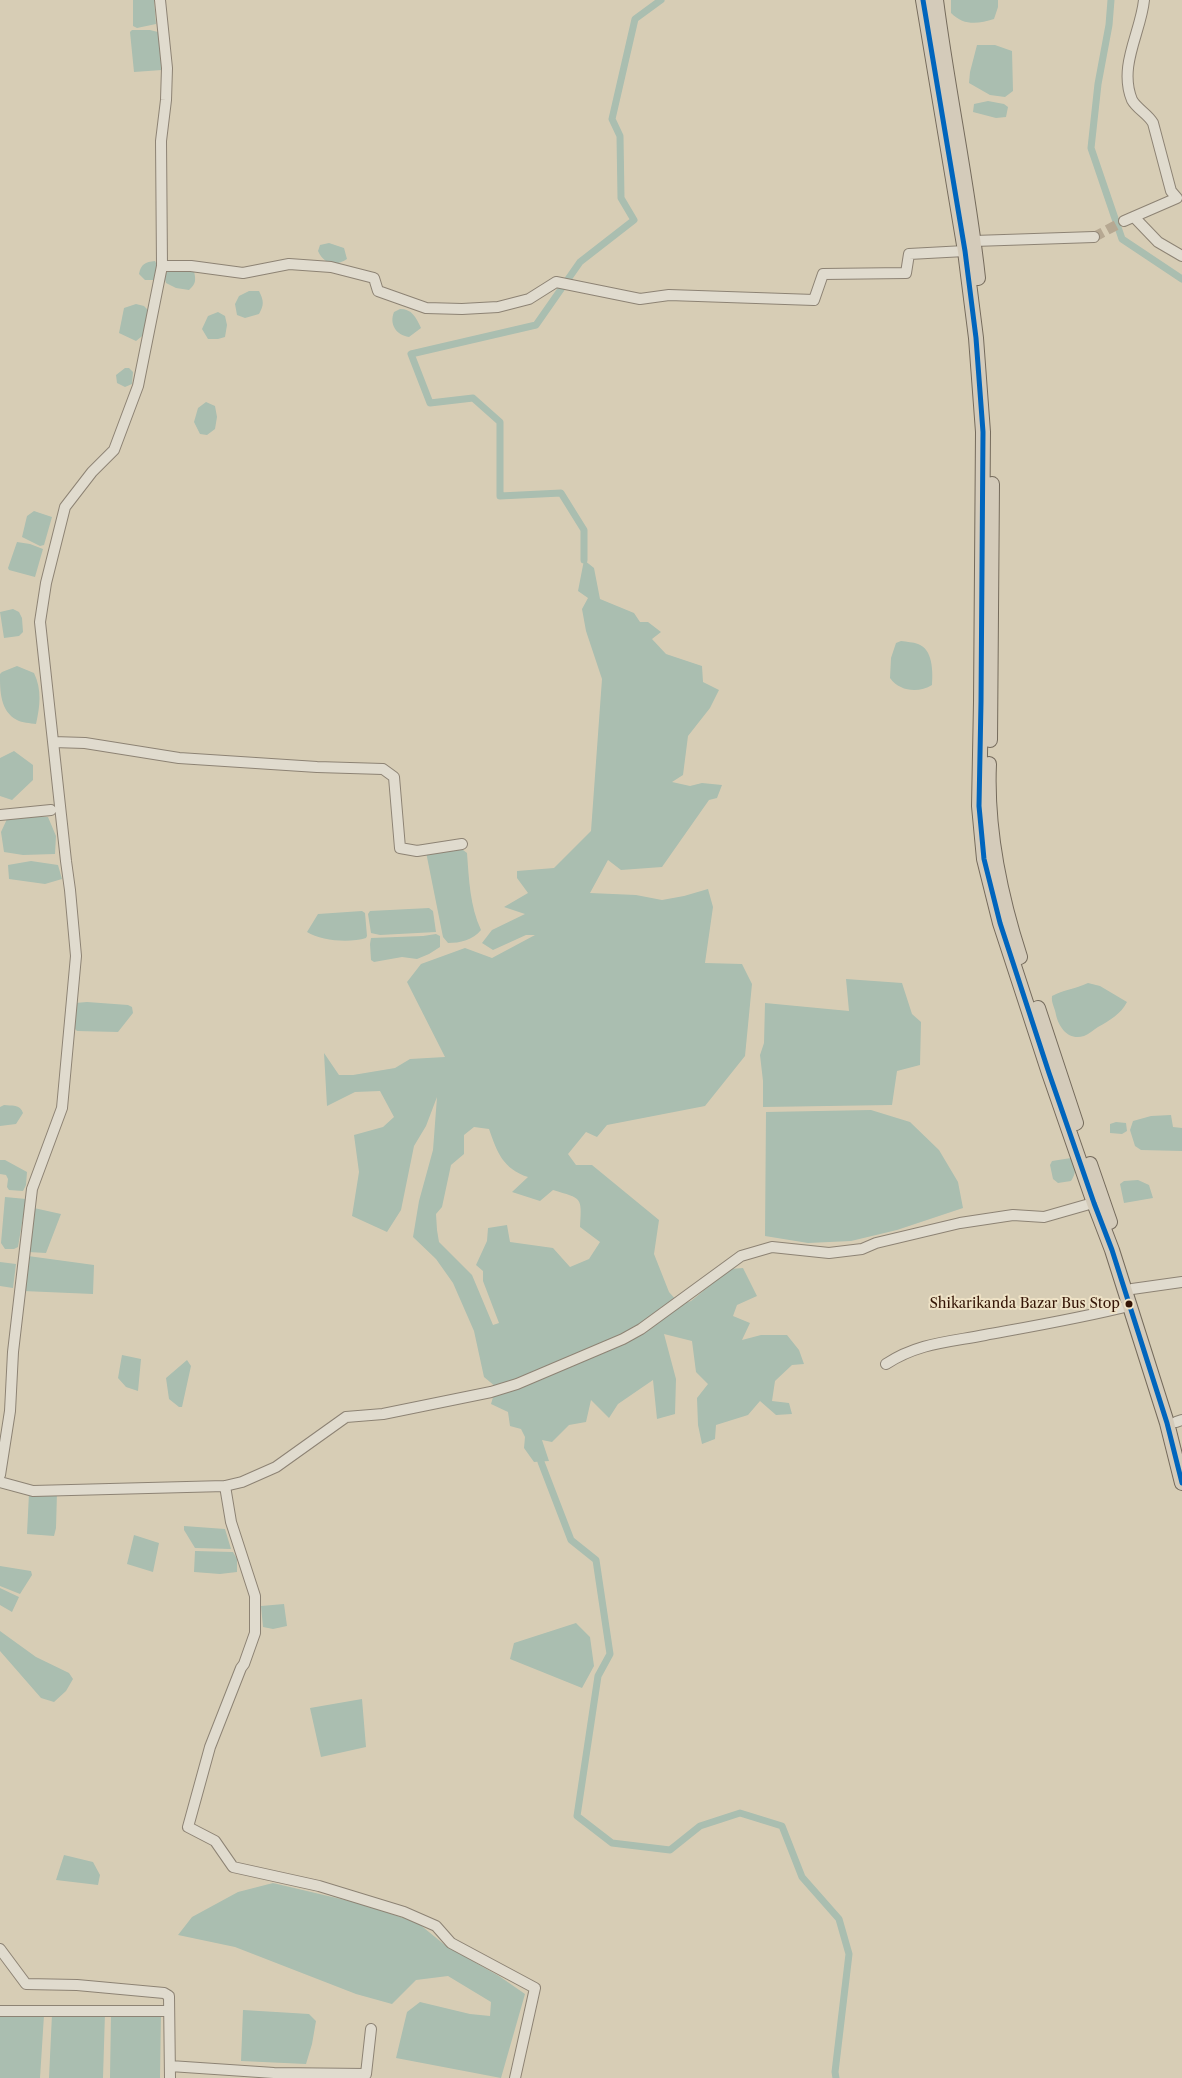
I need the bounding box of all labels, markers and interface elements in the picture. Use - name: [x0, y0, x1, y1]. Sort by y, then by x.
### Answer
- place label: Shikarikanda Bazar Bus Stop: [929, 1296, 1120, 1312]
- marker: Shikarikanda Bazar Bus Stop: [1124, 1299, 1134, 1309]

